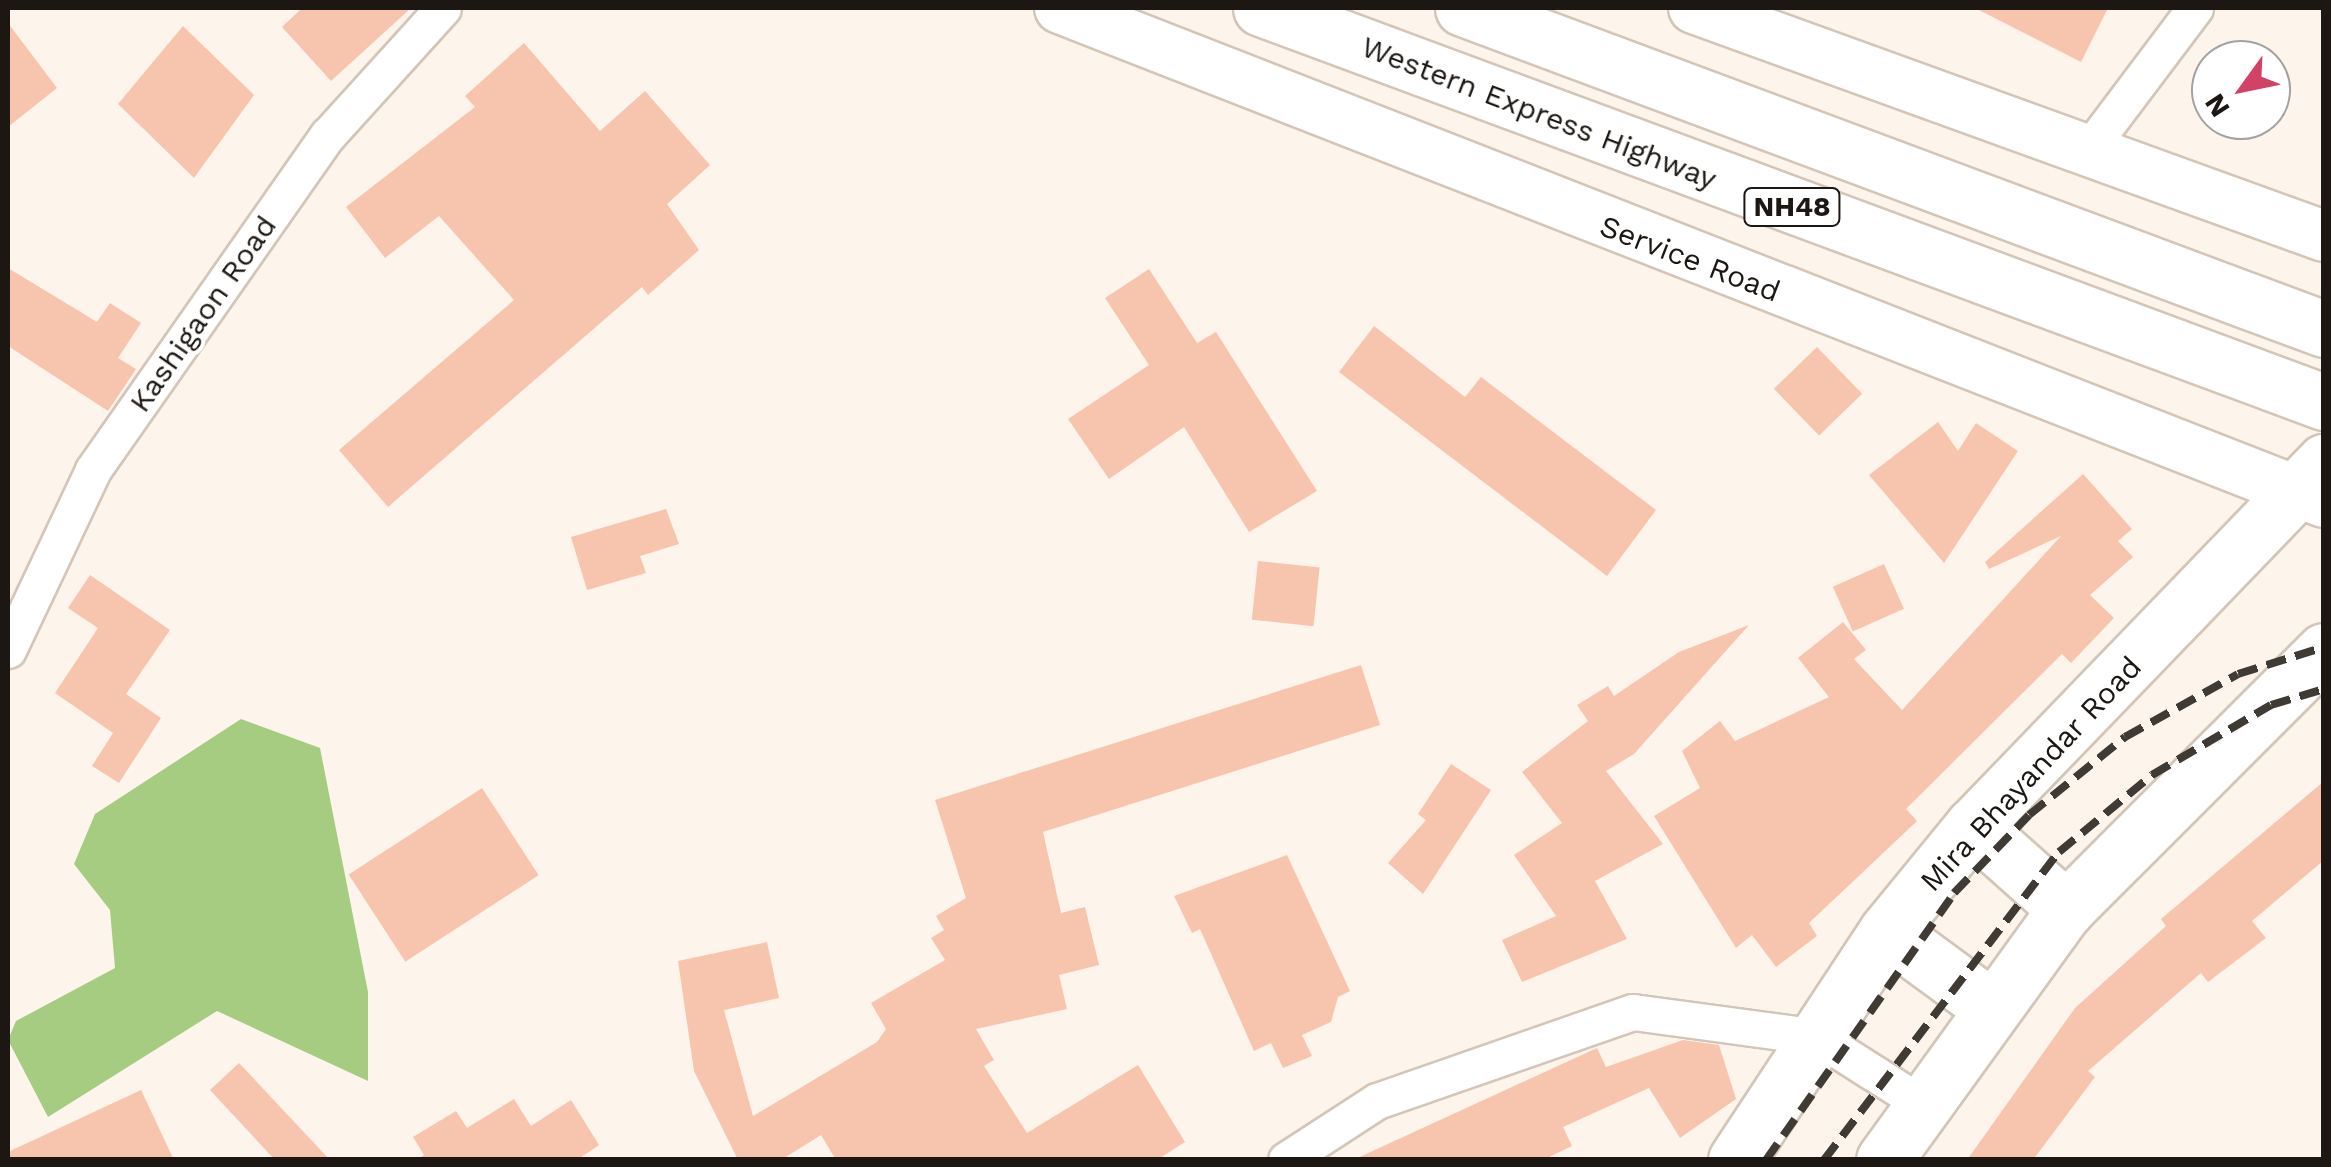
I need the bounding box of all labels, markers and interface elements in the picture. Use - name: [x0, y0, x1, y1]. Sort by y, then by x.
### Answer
- street label: Western Express Highway: [1356, 29, 1722, 197]
- north arrow: [2191, 40, 2291, 140]
- text: N: [2198, 88, 2237, 123]
- road number: NH48: [1742, 184, 1842, 230]
- street label: Service Road: [1595, 208, 1785, 310]
- street label: Kashigaon Road: [122, 209, 284, 419]
- street label: Mira Bhayandar Road: [1912, 649, 2150, 899]

